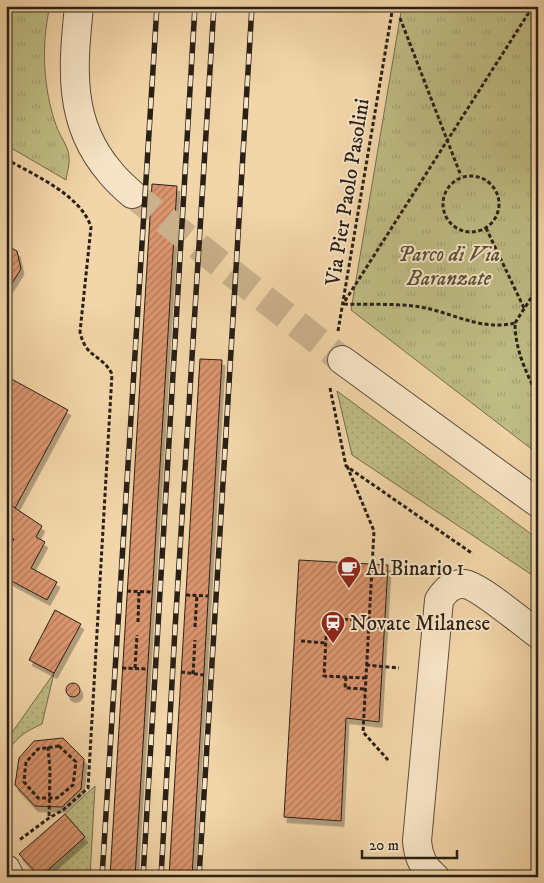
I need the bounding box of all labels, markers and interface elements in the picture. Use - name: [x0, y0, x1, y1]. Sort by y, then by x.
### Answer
- street label: Via Pier Paolo Pasolini: [320, 97, 376, 289]
- park label: Parco di Via Baranzate: [398, 242, 500, 292]
- cafe icon: Al Binario 1: [336, 555, 362, 589]
- place label: Al Binario 1: [366, 556, 464, 582]
- station icon: Novate Milanese: [320, 610, 346, 644]
- place label: Novate Milanese: [350, 611, 491, 637]
- scale bar: [362, 828, 456, 860]
- text: 20 m: [369, 836, 399, 855]

